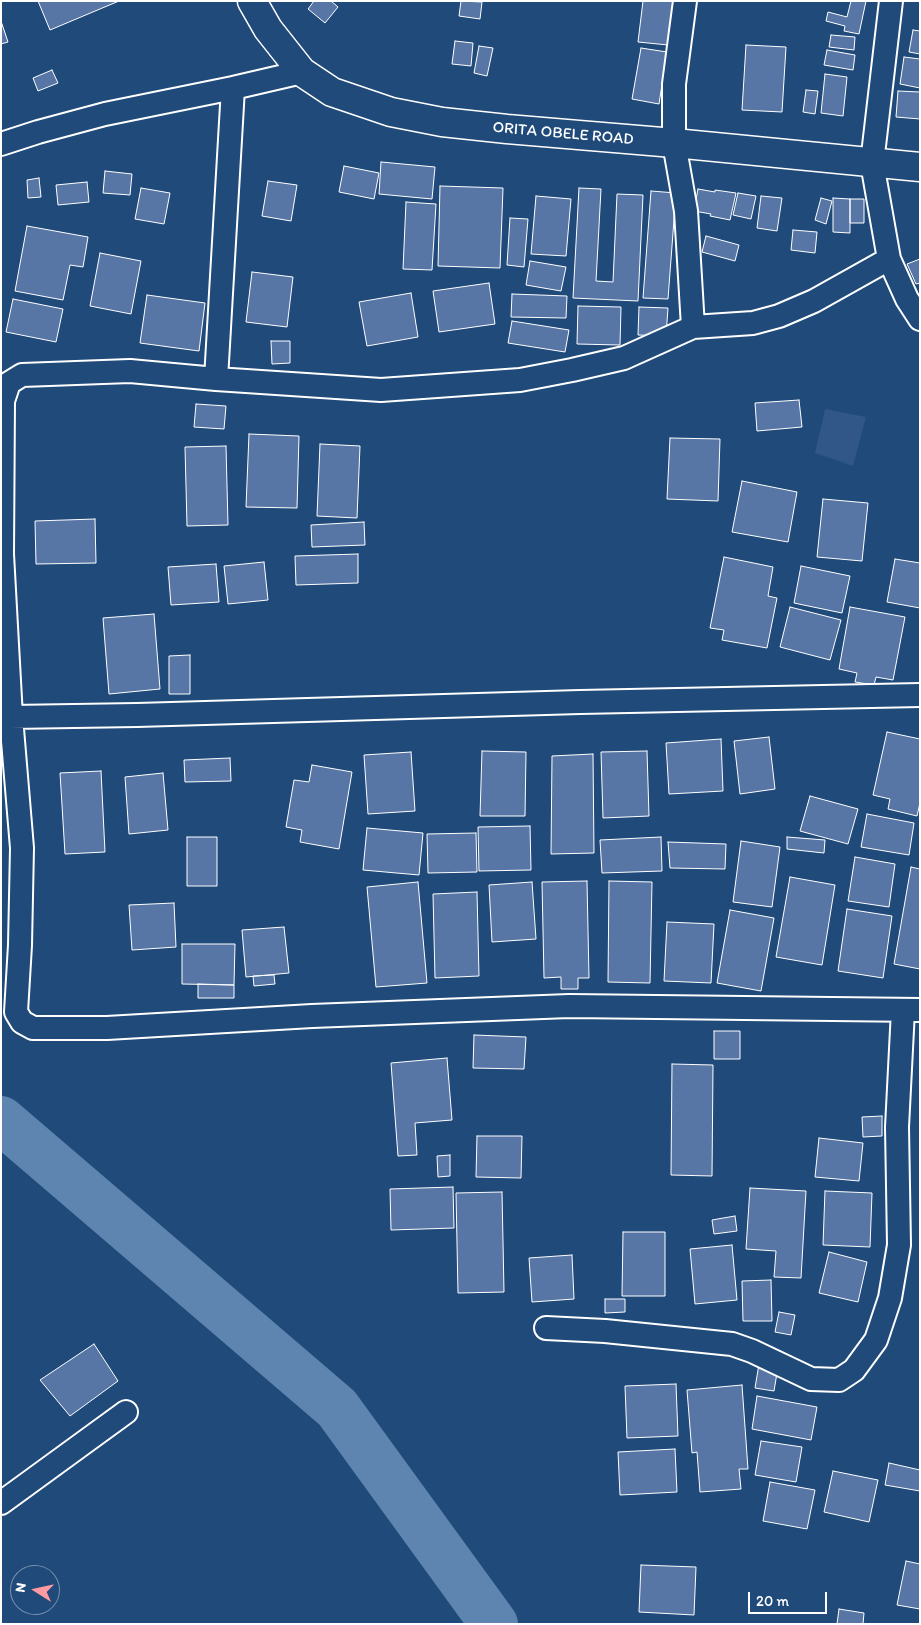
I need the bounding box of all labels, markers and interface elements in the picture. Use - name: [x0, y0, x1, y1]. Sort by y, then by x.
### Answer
- street label: ORITA OBELE ROAD: [492, 118, 634, 150]
- north arrow: [10, 1565, 60, 1615]
- text: N: [12, 1581, 30, 1594]
- scale bar: [751, 1582, 830, 1614]
- text: 20 m: [756, 1592, 789, 1610]

